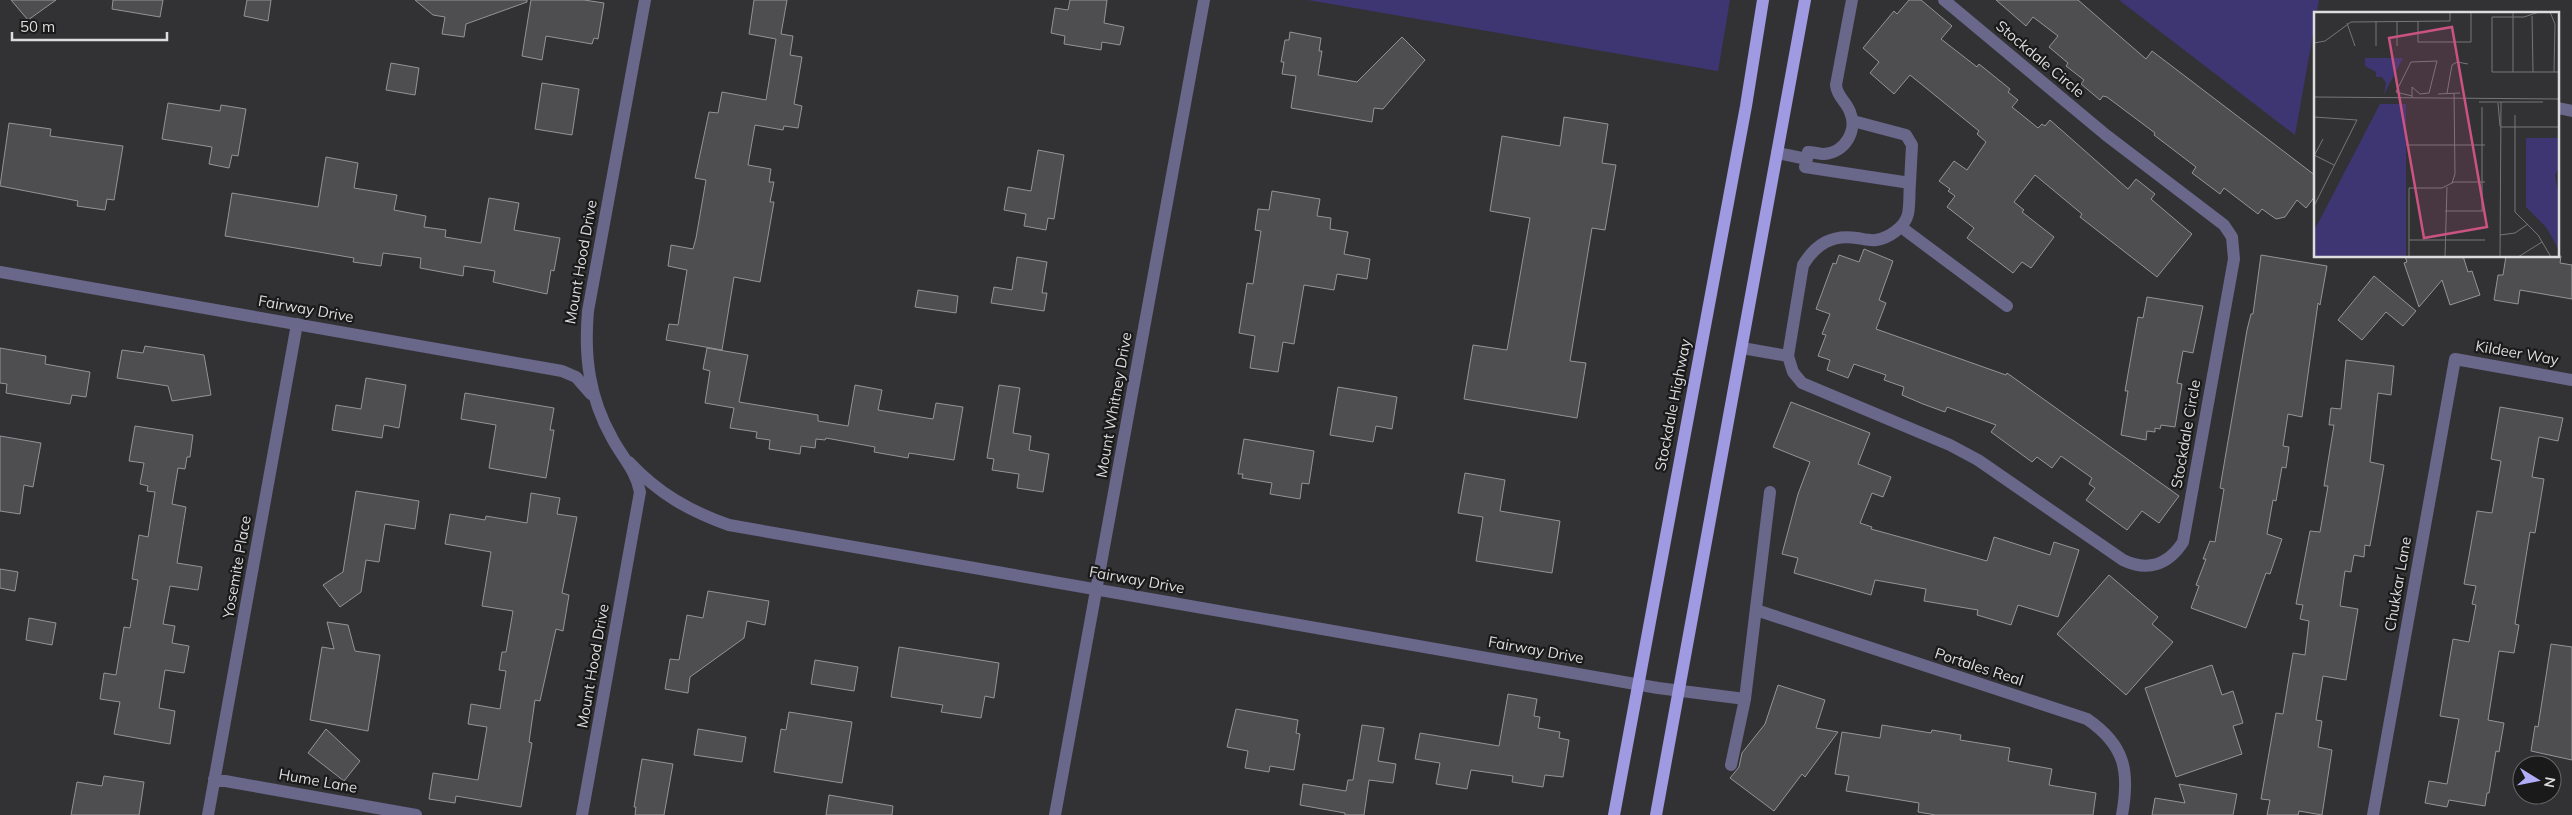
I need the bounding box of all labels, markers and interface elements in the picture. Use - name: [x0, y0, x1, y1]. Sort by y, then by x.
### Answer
- scale bar: [12, 10, 168, 42]
- inset map: [2314, 12, 2560, 258]
- street label: Stockdale Circle: [1992, 16, 2089, 101]
- text: 50 m: [20, 17, 55, 36]
- street label: Mount Hood Drive: [560, 198, 601, 326]
- street label: Fairway Drive: [257, 291, 355, 326]
- street label: Mount Whitney Drive: [1091, 331, 1136, 479]
- street label: Kildeer Way: [2474, 336, 2560, 369]
- street label: Stockdale Highway: [1650, 337, 1695, 473]
- street label: Stockdale Circle: [2167, 378, 2204, 490]
- street label: Yosemite Place: [218, 514, 255, 621]
- street label: Chukkar Lane: [2380, 535, 2415, 633]
- street label: Fairway Drive: [1088, 562, 1186, 597]
- street label: Mount Hood Drive: [572, 602, 613, 730]
- street label: Fairway Drive: [1487, 632, 1585, 667]
- street label: Portales Real: [1932, 643, 2026, 690]
- north arrow: [2512, 755, 2562, 805]
- street label: Hume Lane: [277, 764, 359, 797]
- text: N: [2540, 775, 2560, 789]

